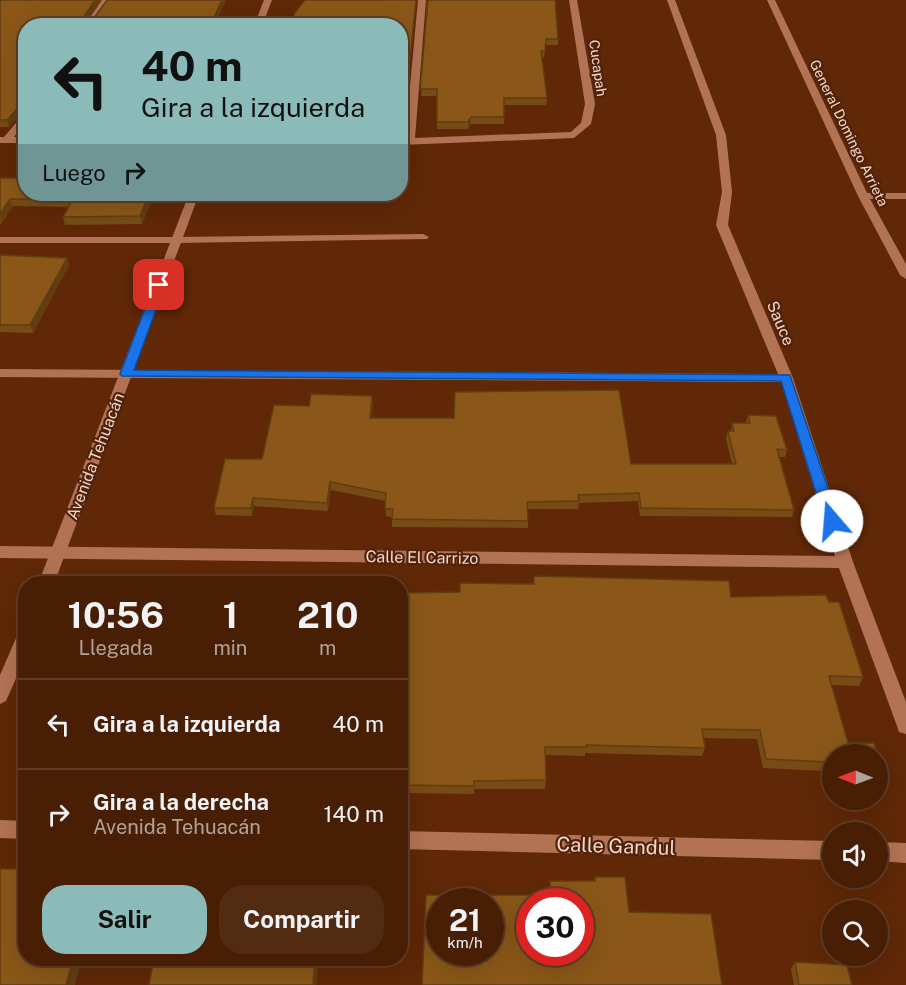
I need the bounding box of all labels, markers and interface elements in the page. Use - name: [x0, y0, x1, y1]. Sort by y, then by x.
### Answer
- street label: Cucapah: [586, 39, 610, 97]
- text: 40 m: [141, 41, 243, 90]
- icon: left: [42, 42, 120, 120]
- street label: General Domingo Arrieta: [807, 57, 891, 209]
- text: Gira a la izquierda: [141, 91, 365, 123]
- icon: right: [118, 156, 151, 189]
- text: Luego: [42, 160, 106, 186]
- pin: [133, 259, 184, 310]
- icon: arrive: [142, 268, 175, 301]
- street label: Sauce: [763, 298, 798, 348]
- street label: Avenida Tehuacán: [63, 390, 128, 522]
- position arrow: [800, 489, 864, 553]
- street label: Calle El Carrizo: [365, 547, 479, 568]
- text: 10:56: [68, 594, 164, 636]
- text: 1: [223, 594, 238, 636]
- text: 210: [297, 594, 358, 636]
- text: Llegada: [78, 636, 153, 660]
- text: min: [213, 636, 247, 660]
- text: m: [319, 636, 336, 660]
- icon: left: [42, 708, 75, 741]
- text: Gira a la izquierda: [93, 711, 280, 737]
- text: 40 m: [332, 711, 384, 737]
- north arrow: [822, 744, 888, 810]
- map controls: [822, 744, 888, 966]
- text: Gira a la derecha: [93, 789, 269, 815]
- icon: right: [42, 798, 75, 831]
- text: 140 m: [323, 801, 384, 827]
- text: Avenida Tehuacán: [93, 815, 261, 839]
- button: sound: [822, 822, 888, 888]
- street label: Calle Gandul: [556, 832, 676, 860]
- button: Salir: [42, 885, 207, 954]
- button: Compartir: [219, 885, 384, 954]
- speed limit sign: 30: [516, 888, 594, 966]
- button: search: [822, 900, 888, 966]
- text: 21: [449, 902, 481, 938]
- text: km/h: [447, 934, 483, 951]

